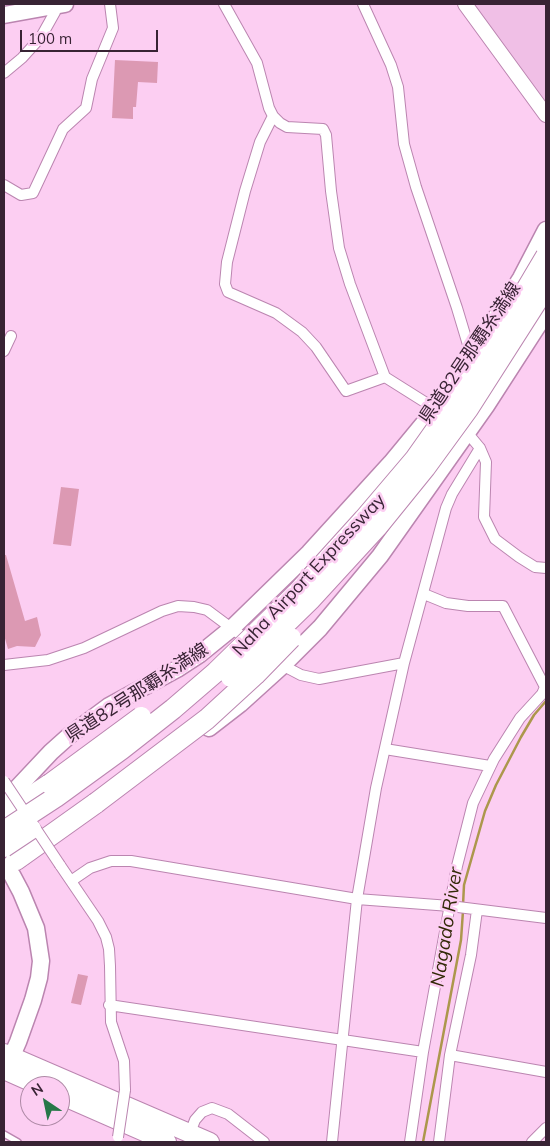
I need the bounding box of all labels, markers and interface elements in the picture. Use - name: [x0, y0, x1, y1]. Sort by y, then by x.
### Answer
- scale bar: [22, 20, 160, 52]
- text: 100 m: [28, 29, 72, 48]
- street label: 県道82号那覇糸満線: [415, 278, 525, 428]
- street label: Naha Airport Expressway: [228, 489, 390, 661]
- street label: 県道82号那覇糸満線: [62, 639, 212, 747]
- water label: Nagado River: [426, 866, 468, 988]
- north arrow: [20, 1076, 70, 1126]
- text: N: [28, 1079, 47, 1100]

